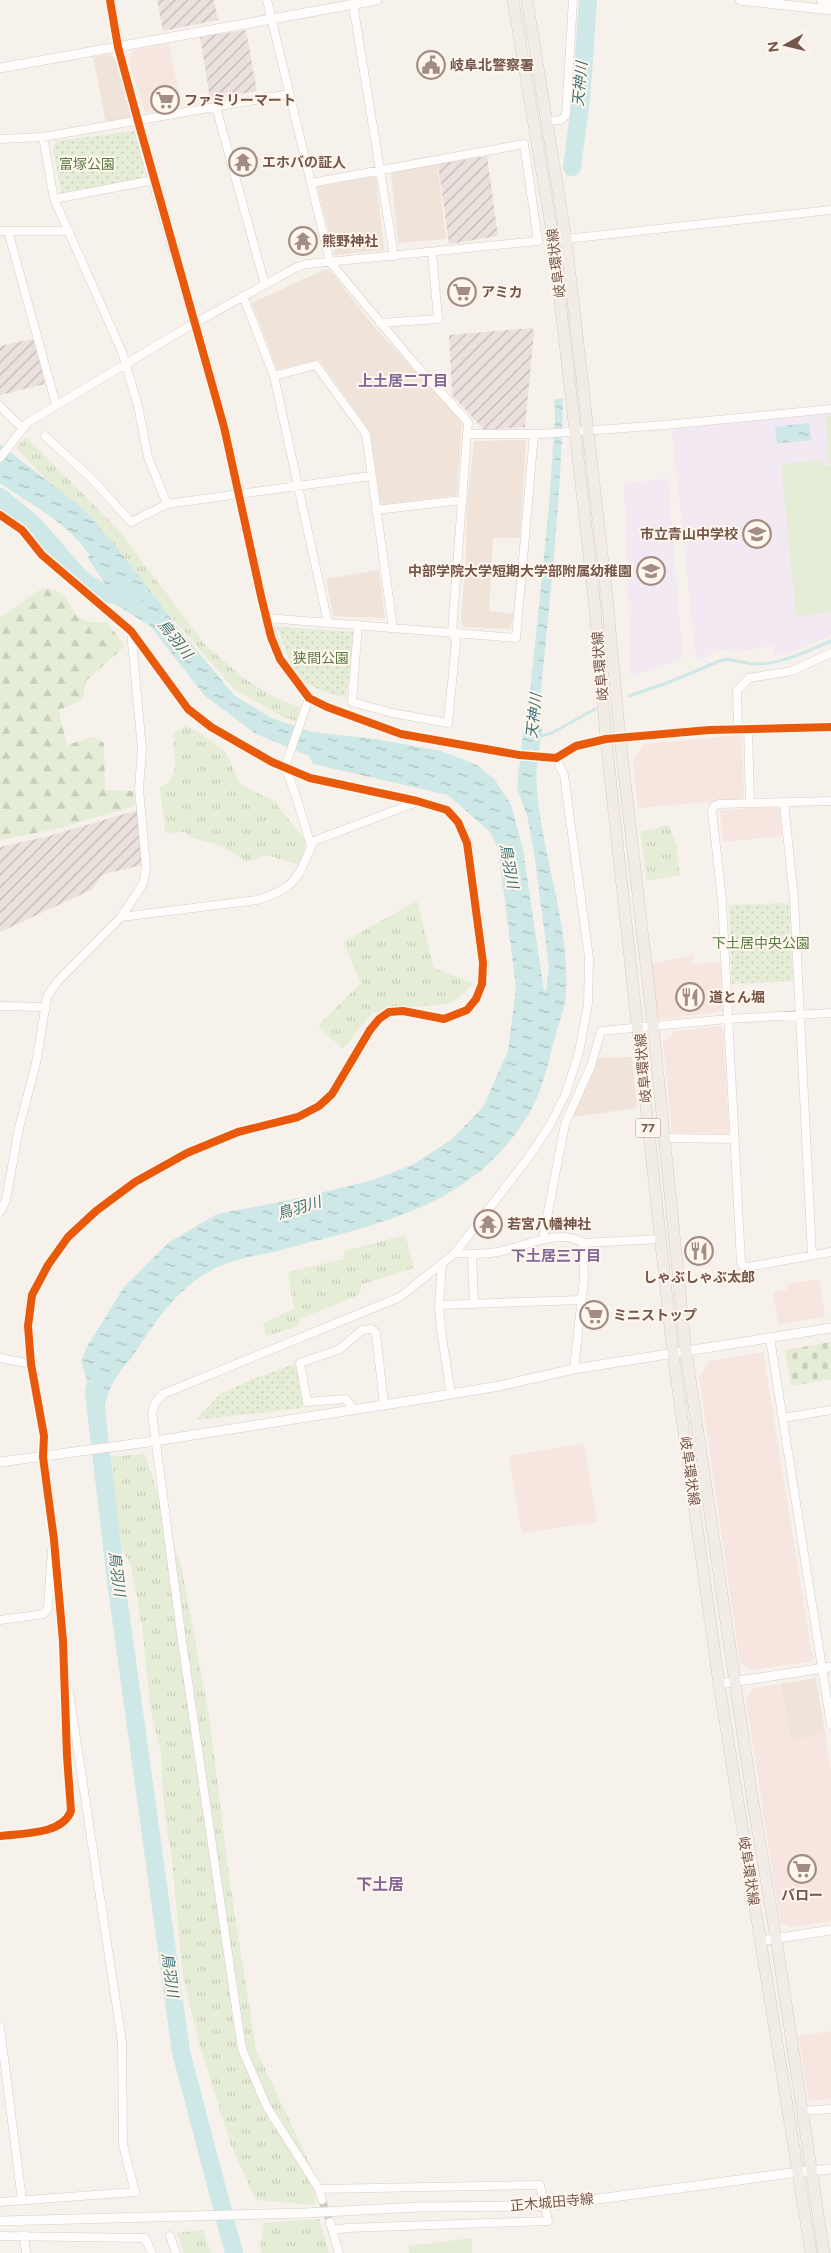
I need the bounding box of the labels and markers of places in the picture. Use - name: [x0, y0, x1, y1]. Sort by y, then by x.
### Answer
- public building icon: 岐阜北警察署: [416, 50, 446, 80]
- place label: 岐阜北警察署: [450, 57, 534, 74]
- supermarket icon: ファミリーマート: [150, 85, 180, 115]
- place label: ファミリーマート: [184, 92, 296, 109]
- temple icon: エホバの証人: [228, 147, 258, 177]
- place label: エホバの証人: [262, 154, 346, 171]
- temple icon: 熊野神社: [288, 226, 318, 256]
- place label: 熊野神社: [322, 233, 378, 250]
- supermarket icon: アミカ: [447, 277, 477, 307]
- place label: アミカ: [481, 284, 523, 301]
- school or university icon: 市立青山中学校: [742, 519, 772, 549]
- place label: 市立青山中学校: [640, 526, 738, 543]
- school or university icon: 中部学院大学短期大学部附属幼稚園: [636, 556, 666, 586]
- place label: 中部学院大学短期大学部附属幼稚園: [408, 563, 632, 580]
- restaurant icon: 道とん堀: [675, 982, 705, 1012]
- place label: 道とん堀: [709, 989, 765, 1006]
- temple icon: 若宮八幡神社: [473, 1209, 503, 1239]
- place label: 若宮八幡神社: [507, 1216, 591, 1233]
- restaurant icon: しゃぶしゃぶ太郎: [684, 1236, 714, 1266]
- place label: しゃぶしゃぶ太郎: [643, 1269, 755, 1286]
- supermarket icon: ミニストップ: [579, 1300, 609, 1330]
- place label: ミニストップ: [613, 1307, 697, 1324]
- supermarket icon: バロー: [787, 1854, 817, 1884]
- place label: バロー: [781, 1887, 823, 1904]

